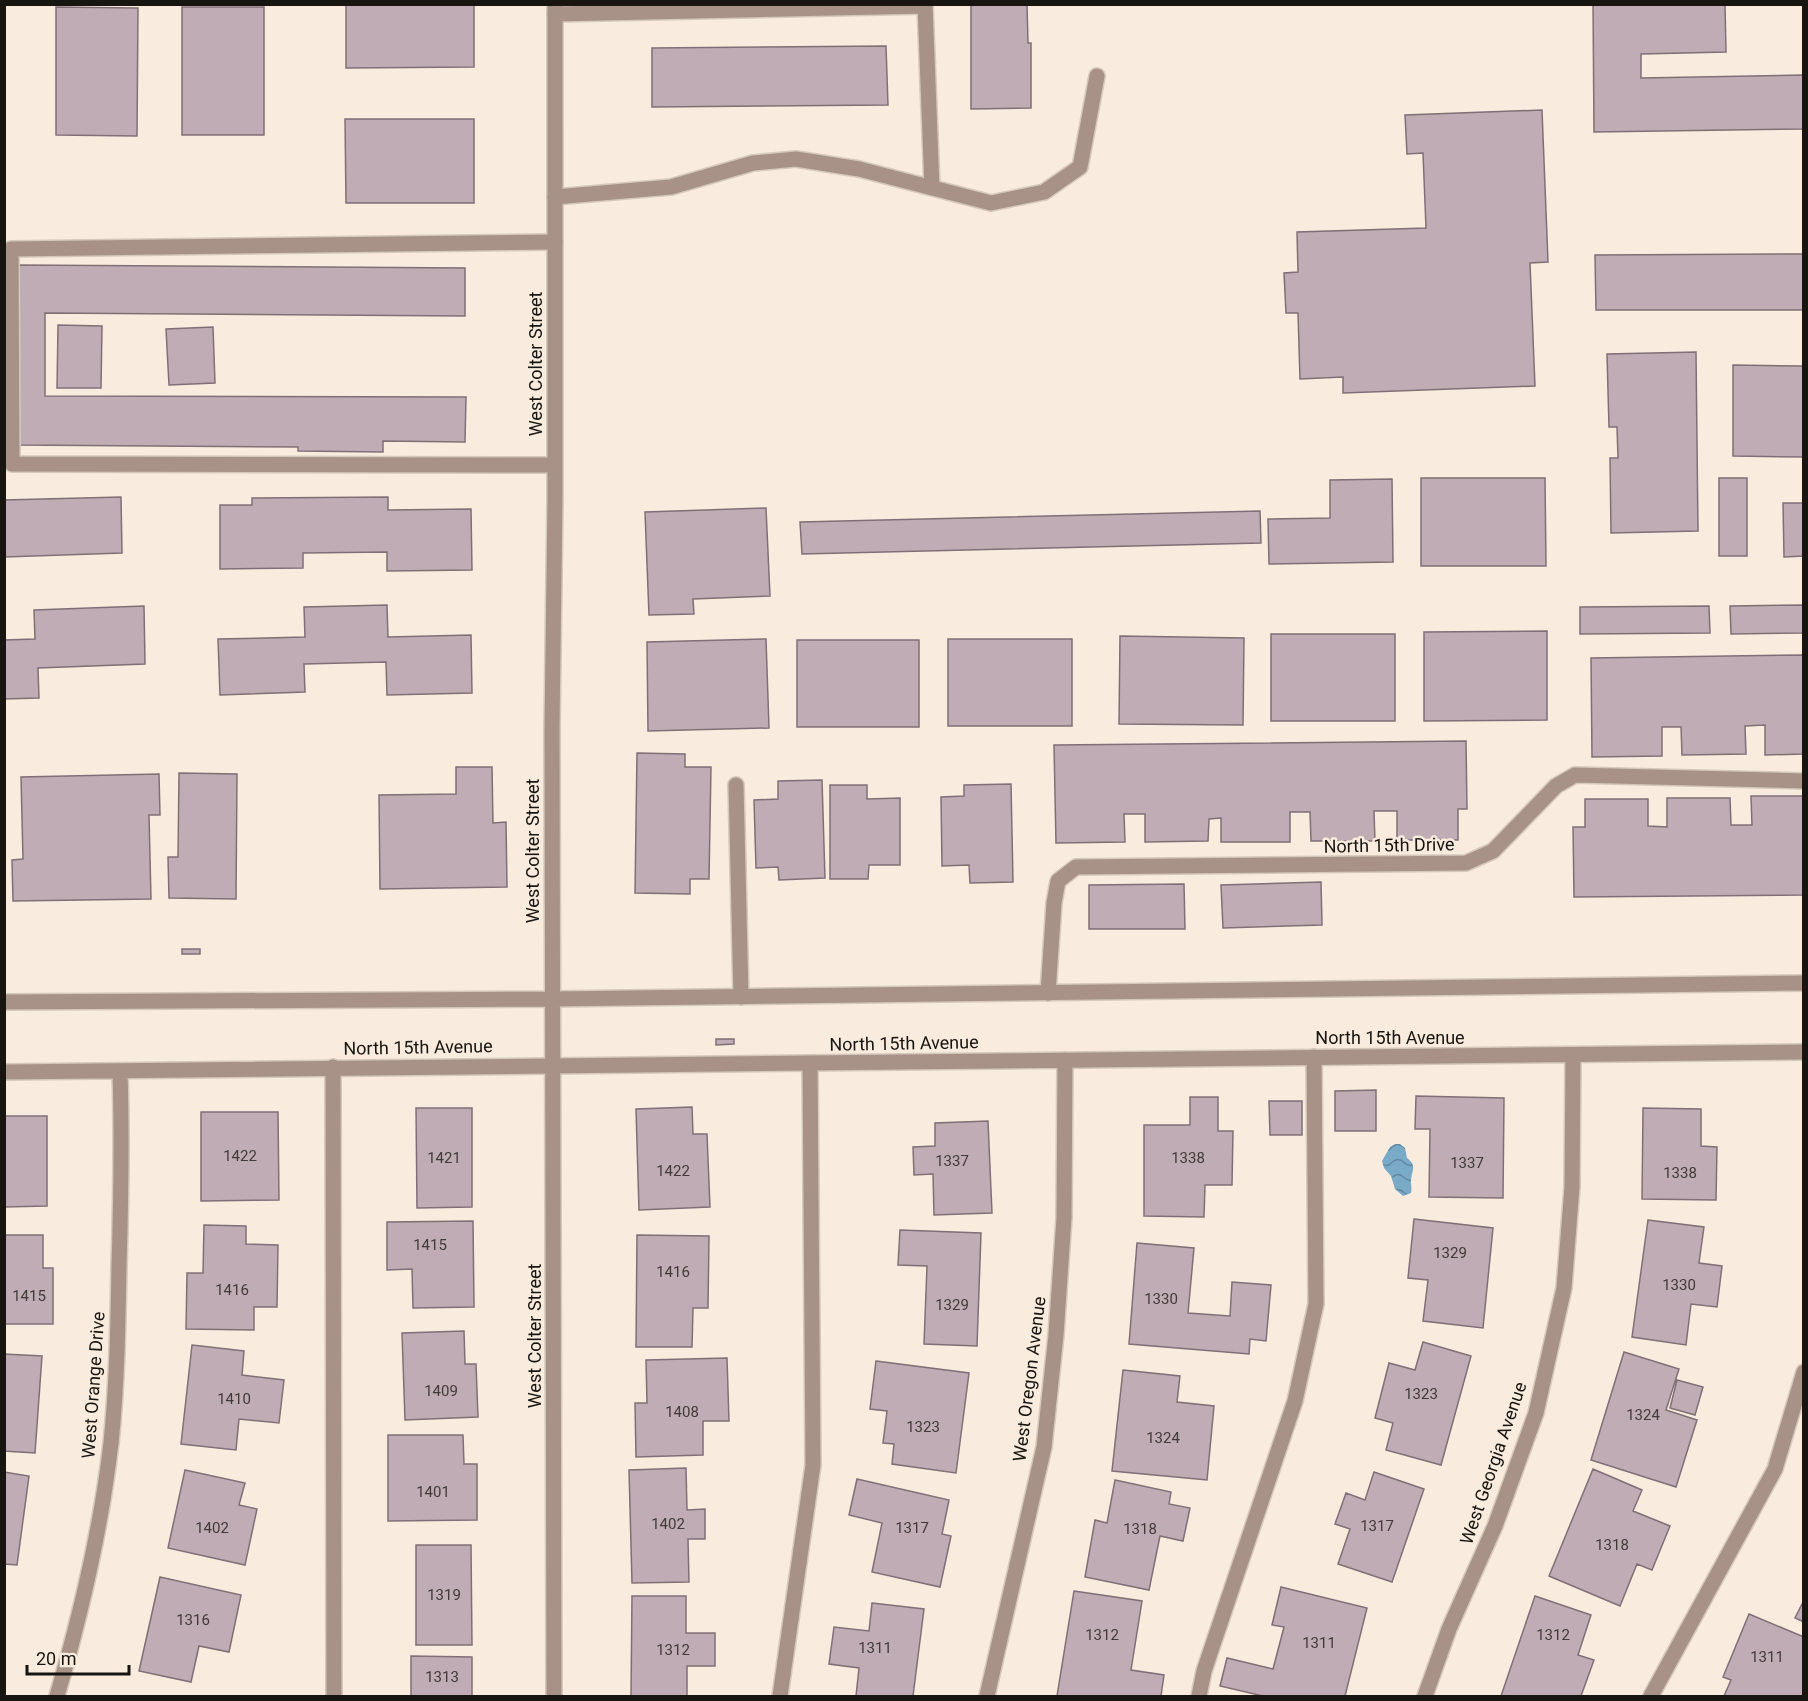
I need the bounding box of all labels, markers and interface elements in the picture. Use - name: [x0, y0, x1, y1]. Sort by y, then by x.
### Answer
- street label: West Colter Street: [525, 292, 546, 436]
- street label: West Colter Street: [522, 779, 543, 923]
- street label: North 15th Drive: [1323, 833, 1455, 857]
- street label: North 15th Avenue: [1315, 1027, 1465, 1048]
- street label: North 15th Avenue: [829, 1031, 979, 1055]
- street label: North 15th Avenue: [343, 1035, 493, 1059]
- house number: 1422: [223, 1147, 257, 1165]
- house number: 1421: [427, 1149, 461, 1167]
- house number: 1338: [1171, 1149, 1205, 1167]
- house number: 1337: [935, 1152, 969, 1170]
- house number: 1337: [1450, 1154, 1484, 1172]
- house number: 1422: [656, 1162, 690, 1180]
- house number: 1338: [1663, 1164, 1697, 1182]
- house number: 1415: [413, 1236, 447, 1254]
- house number: 1329: [1433, 1244, 1467, 1262]
- house number: 1416: [656, 1263, 690, 1281]
- street label: West Colter Street: [524, 1264, 545, 1408]
- house number: 1330: [1662, 1276, 1696, 1294]
- house number: 1416: [215, 1281, 249, 1299]
- house number: 1415: [12, 1287, 46, 1305]
- house number: 1330: [1144, 1290, 1178, 1308]
- street label: West Oregon Avenue: [1008, 1295, 1050, 1463]
- house number: 1329: [935, 1296, 969, 1314]
- street label: West Orange Drive: [77, 1311, 109, 1459]
- street label: West Georgia Avenue: [1455, 1379, 1531, 1547]
- house number: 1409: [424, 1382, 458, 1400]
- house number: 1323: [1404, 1385, 1438, 1403]
- house number: 1410: [217, 1390, 251, 1408]
- house number: 1408: [665, 1403, 699, 1421]
- house number: 1324: [1626, 1406, 1660, 1424]
- house number: 1323: [906, 1418, 940, 1436]
- house number: 1324: [1146, 1429, 1180, 1447]
- house number: 1401: [416, 1483, 450, 1501]
- house number: 1402: [651, 1515, 685, 1533]
- house number: 1317: [1360, 1517, 1394, 1535]
- house number: 1402: [195, 1519, 229, 1537]
- house number: 1317: [895, 1519, 929, 1537]
- house number: 1318: [1123, 1520, 1157, 1538]
- house number: 1318: [1595, 1536, 1629, 1554]
- house number: 1319: [427, 1586, 461, 1604]
- house number: 1316: [176, 1611, 210, 1629]
- house number: 1312: [1085, 1626, 1119, 1644]
- house number: 1312: [1536, 1626, 1570, 1644]
- house number: 1311: [1302, 1634, 1336, 1652]
- scale bar: [27, 1638, 129, 1676]
- house number: 1311: [858, 1639, 892, 1657]
- house number: 1312: [656, 1641, 690, 1659]
- text: 20 m: [36, 1648, 76, 1669]
- house number: 1311: [1750, 1648, 1784, 1666]
- house number: 1313: [425, 1668, 459, 1686]

